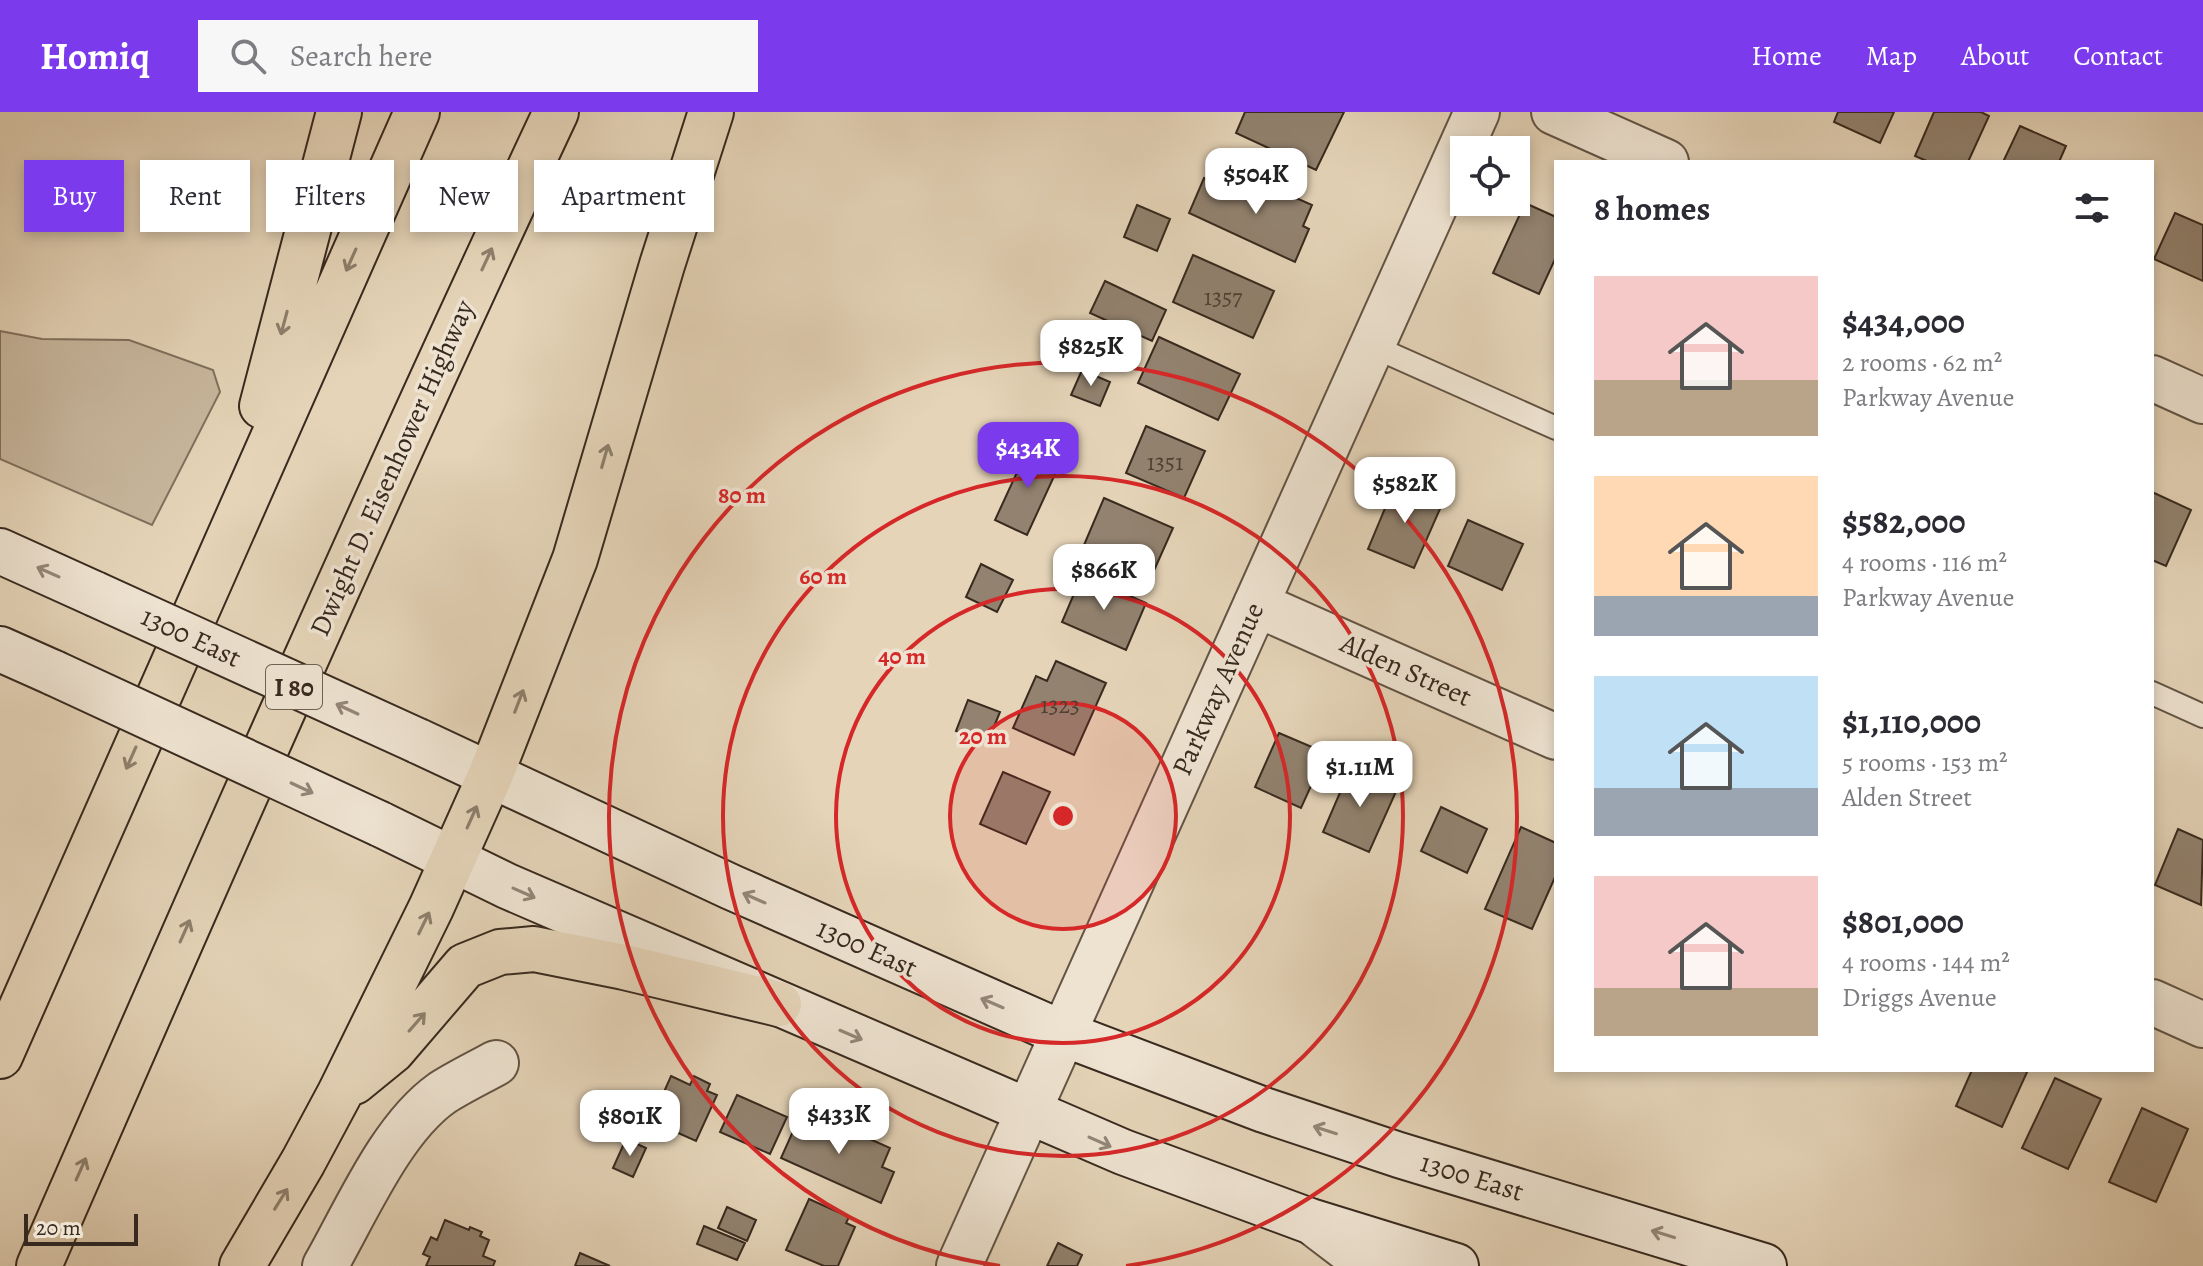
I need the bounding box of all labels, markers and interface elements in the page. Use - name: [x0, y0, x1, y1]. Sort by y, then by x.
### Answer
- search box: [198, 20, 758, 92]
- text: Homiq: [40, 30, 150, 82]
- icon: search: [226, 34, 270, 78]
- text: Search here: [290, 36, 433, 76]
- text: Home: [1751, 37, 1822, 75]
- text: Map: [1866, 37, 1917, 75]
- text: About: [1961, 37, 2029, 75]
- text: Contact: [2073, 37, 2163, 75]
- map controls: [1450, 136, 1530, 216]
- button: locate: [1450, 136, 1530, 216]
- pin: $504K: [1200, 148, 1312, 216]
- text: $504K: [1223, 156, 1289, 191]
- chip: Buy: [24, 160, 124, 232]
- chip: Rent: [140, 160, 250, 232]
- chip: Filters: [266, 160, 394, 232]
- chip: New: [410, 160, 518, 232]
- chip: Apartment: [534, 160, 714, 232]
- text: 8 homes: [1594, 185, 1710, 232]
- icon: filters: [2070, 186, 2114, 230]
- one-way arrow: [343, 248, 358, 272]
- one-way arrow: [480, 248, 495, 272]
- house number: 1357: [1204, 281, 1243, 313]
- street label: Dwight D. Eisenhower Highway: [301, 294, 484, 642]
- text: $434,000: [1842, 298, 1965, 345]
- icon: home: [1658, 308, 1754, 404]
- one-way arrow: [276, 309, 291, 335]
- pin: $825K: [1035, 320, 1147, 388]
- text: $825K: [1058, 328, 1124, 363]
- text: 2 rooms · 62 m²: [1842, 345, 2002, 380]
- text: Parkway Avenue: [1842, 380, 2015, 415]
- pin: $434K: [972, 422, 1084, 490]
- text: $434K: [996, 430, 1060, 465]
- one-way arrow: [598, 444, 613, 470]
- house number: 1351: [1147, 446, 1183, 478]
- pin: $582K: [1349, 457, 1461, 525]
- text: $582K: [1372, 465, 1438, 500]
- text: 80 m: [718, 479, 766, 511]
- text: $582,000: [1842, 498, 1966, 545]
- icon: home: [1658, 508, 1754, 604]
- pin: $866K: [1048, 544, 1160, 612]
- text: 4 rooms · 116 m²: [1842, 545, 2007, 580]
- text: $866K: [1071, 552, 1137, 587]
- text: 60 m: [799, 560, 847, 592]
- one-way arrow: [36, 564, 60, 579]
- text: Parkway Avenue: [1842, 580, 2015, 615]
- street label: Parkway Avenue: [1163, 596, 1273, 782]
- street label: 1300 East: [135, 597, 247, 677]
- street label: Alden Street: [1333, 624, 1478, 716]
- text: 40 m: [878, 640, 926, 672]
- road number: I 80: [266, 665, 322, 709]
- one-way arrow: [513, 689, 528, 714]
- house number: 1323: [1040, 689, 1080, 721]
- text: $1,110,000: [1842, 698, 1981, 745]
- one-way arrow: [335, 700, 360, 715]
- icon: home: [1658, 708, 1754, 804]
- text: 20 m: [959, 720, 1007, 752]
- pin: $1.11M: [1295, 741, 1425, 809]
- one-way arrow: [122, 745, 137, 770]
- text: 5 rooms · 153 m²: [1842, 745, 2008, 780]
- text: $1.11M: [1325, 749, 1395, 784]
- text: Alden Street: [1842, 780, 1972, 815]
- one-way arrow: [290, 781, 314, 796]
- centre of rings: [1049, 802, 1077, 830]
- one-way arrow: [466, 806, 481, 830]
- one-way arrow: [512, 887, 536, 902]
- one-way arrow: [742, 889, 767, 904]
- text: $801,000: [1842, 898, 1964, 945]
- icon: home: [1658, 908, 1754, 1004]
- street label: 1300 East: [811, 909, 923, 987]
- one-way arrow: [417, 911, 432, 935]
- one-way arrow: [178, 919, 193, 943]
- text: 4 rooms · 144 m²: [1842, 945, 2010, 980]
- text: Driggs Avenue: [1842, 980, 1997, 1015]
- one-way arrow: [980, 995, 1005, 1010]
- one-way arrow: [408, 1012, 426, 1032]
- one-way arrow: [838, 1028, 862, 1043]
- pin: $433K: [783, 1088, 895, 1156]
- pin: $801K: [574, 1090, 686, 1158]
- text: $433K: [807, 1096, 871, 1131]
- text: $801K: [598, 1098, 662, 1133]
- one-way arrow: [1313, 1122, 1338, 1137]
- one-way arrow: [1088, 1135, 1112, 1150]
- street label: 1300 East: [1416, 1143, 1528, 1211]
- one-way arrow: [74, 1157, 89, 1181]
- one-way arrow: [273, 1188, 289, 1211]
- scale bar: [24, 1210, 138, 1246]
- text: 20 m: [36, 1213, 81, 1243]
- one-way arrow: [1651, 1225, 1676, 1240]

